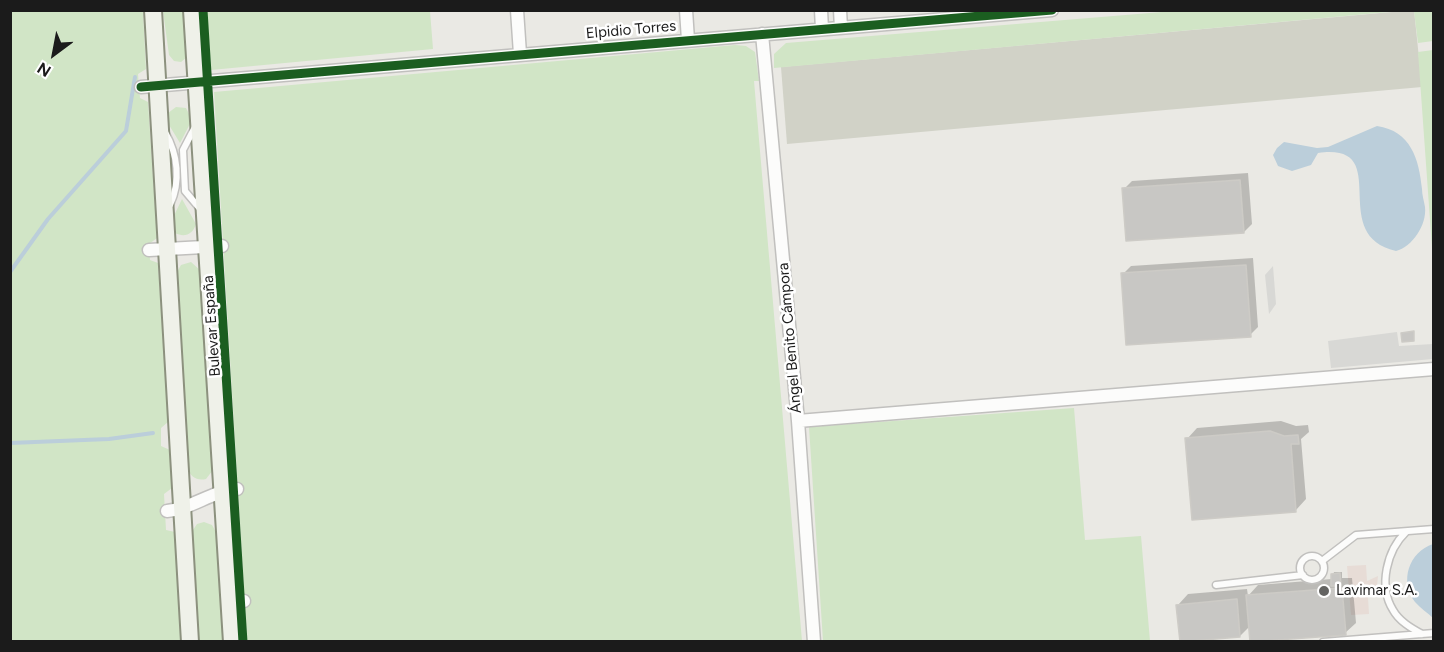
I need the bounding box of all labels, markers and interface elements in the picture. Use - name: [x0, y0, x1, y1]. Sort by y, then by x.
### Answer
- street label: Elpidio Torres: [585, 17, 677, 43]
- north arrow: [24, 24, 84, 84]
- text: N: [34, 58, 54, 81]
- street label: Ángel Benito Cámpora: [774, 262, 806, 414]
- street label: Bulevar España: [199, 275, 225, 377]
- place label: Lavimar S.A.: [1336, 582, 1417, 600]
- marker: Lavimar S.A.: [1317, 584, 1331, 598]

